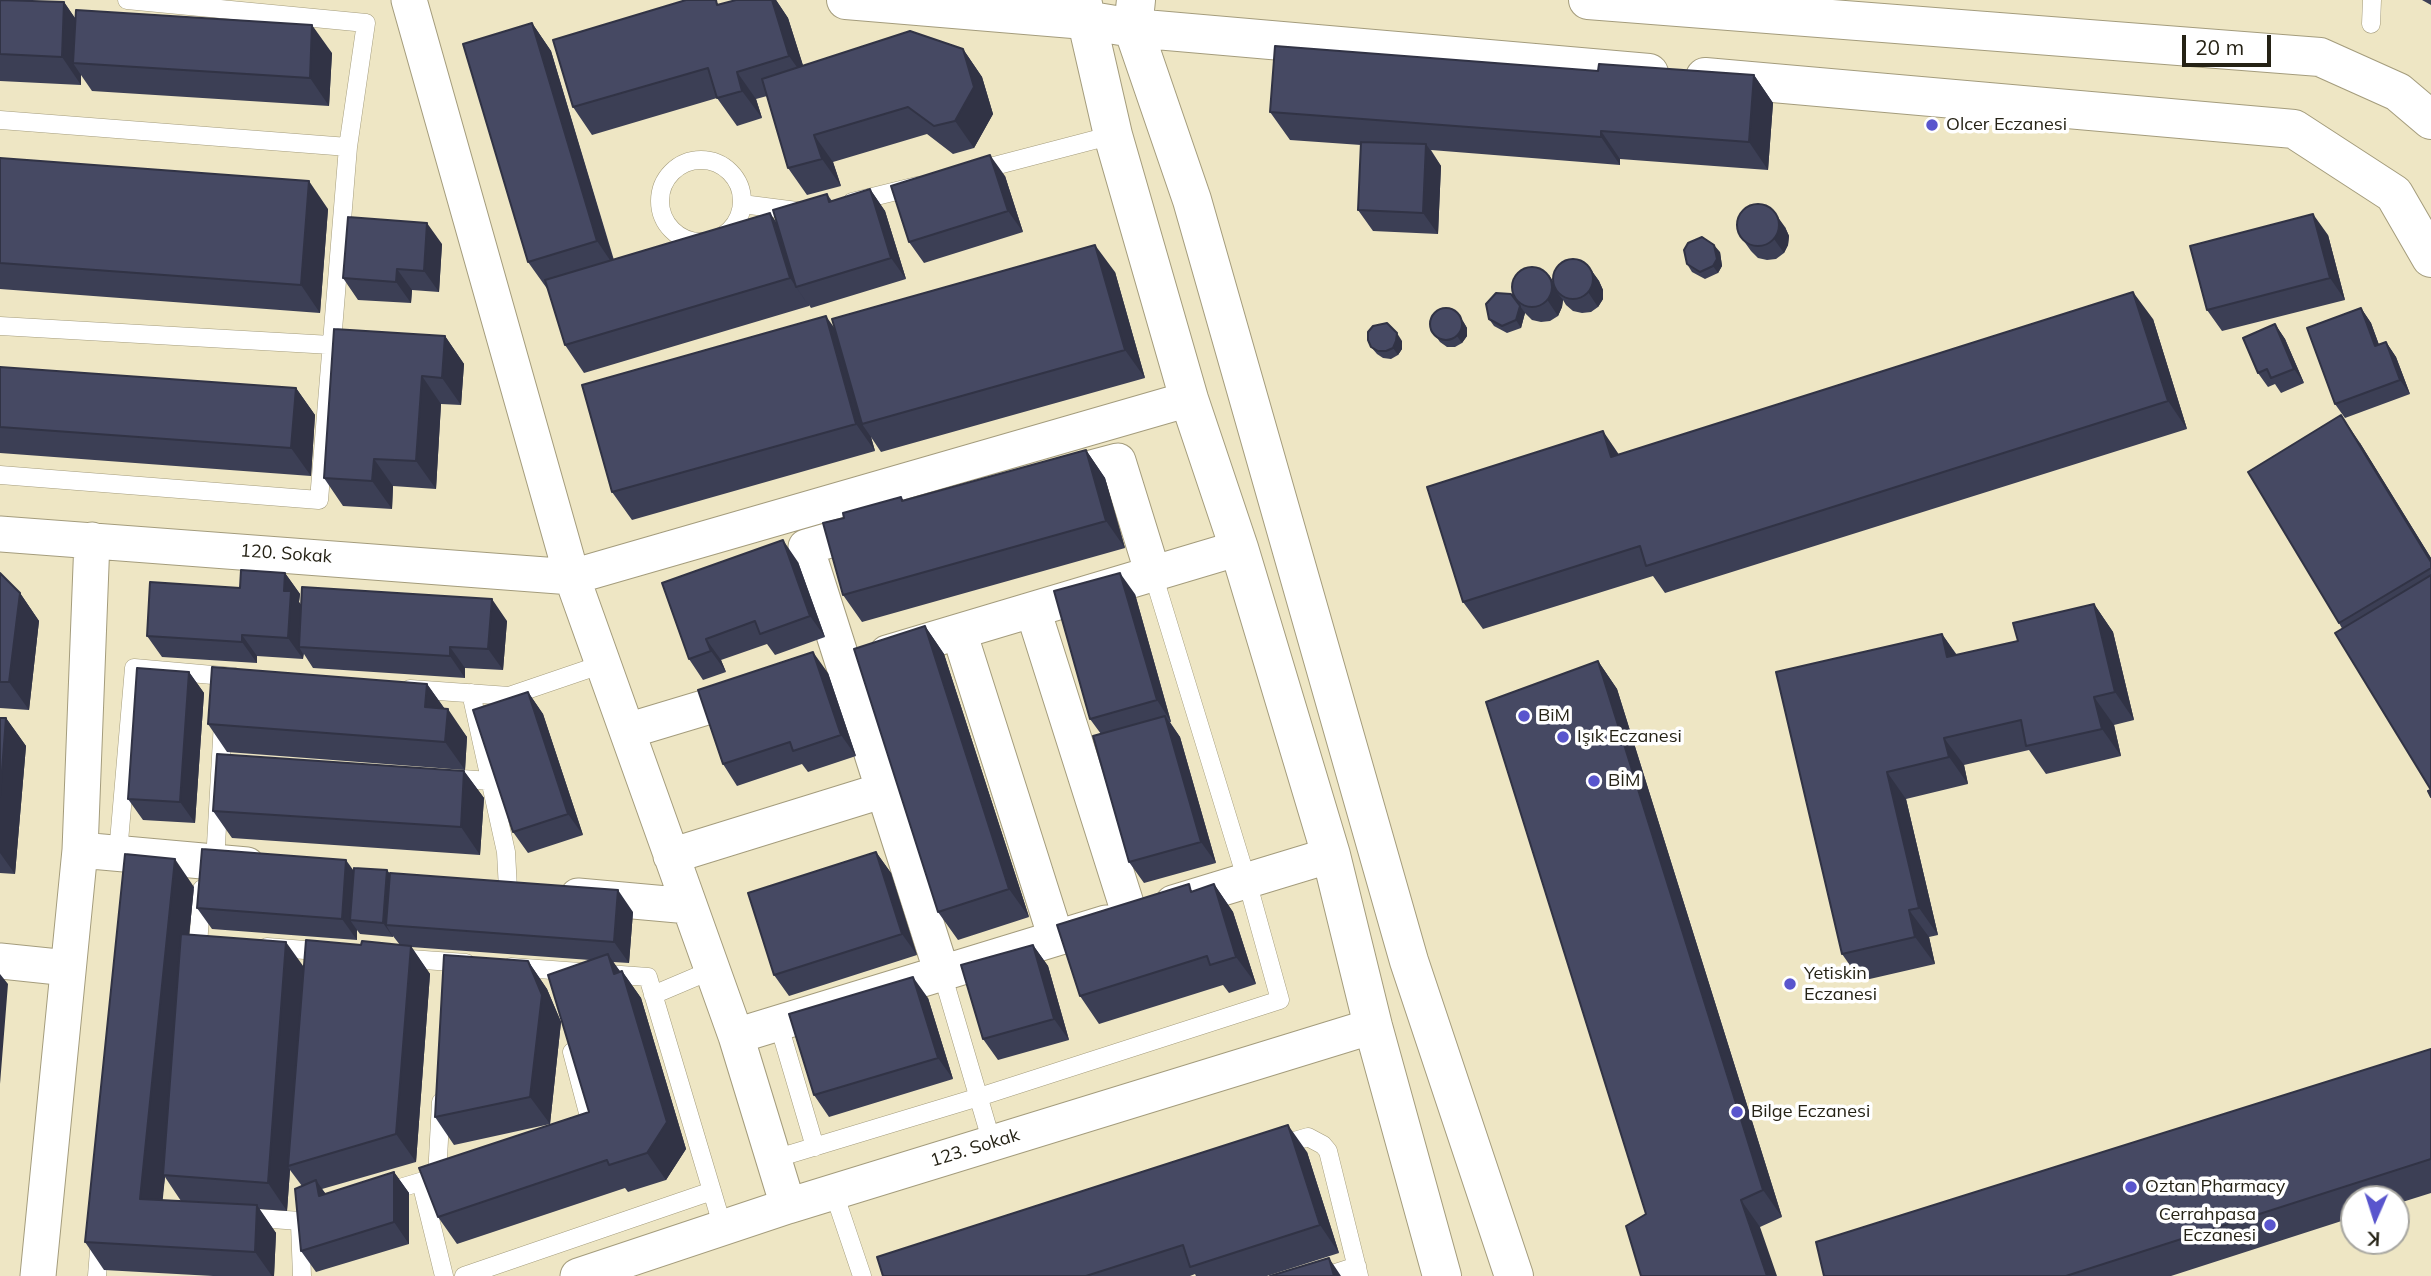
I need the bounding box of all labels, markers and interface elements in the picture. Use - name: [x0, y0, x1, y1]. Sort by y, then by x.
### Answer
- scale bar: [2186, 21, 2275, 65]
- text: 20 m: [2195, 34, 2244, 60]
- place label: Olcer Eczanesi: [1946, 114, 2067, 136]
- marker: Olcer Eczanesi: [1924, 117, 1940, 133]
- street label: 120. Sokak: [239, 540, 333, 568]
- place label: BiM: [1538, 705, 1570, 727]
- marker: BiM: [1516, 708, 1532, 724]
- place label: Işık Eczanesi: [1577, 726, 1682, 748]
- marker: Işık Eczanesi: [1555, 729, 1571, 745]
- place label: BİM: [1608, 770, 1640, 792]
- marker: BİM: [1586, 773, 1602, 789]
- place label: Yetiskin Eczanesi: [1804, 963, 1877, 1006]
- marker: Yetiskin Eczanesi: [1782, 976, 1798, 992]
- place label: Bilge Eczanesi: [1751, 1101, 1870, 1123]
- marker: Bilge Eczanesi: [1729, 1104, 1745, 1120]
- street label: 123. Sokak: [928, 1124, 1022, 1172]
- place label: Oztan Pharmacy: [2145, 1176, 2285, 1198]
- marker: Oztan Pharmacy: [2123, 1179, 2139, 1195]
- north arrow: [2340, 1185, 2410, 1255]
- place label: Cerrahpasa Eczanesi: [2159, 1204, 2256, 1246]
- marker: Cerrahpasa Eczanesi: [2262, 1217, 2278, 1233]
- text: K: [2367, 1227, 2381, 1251]

